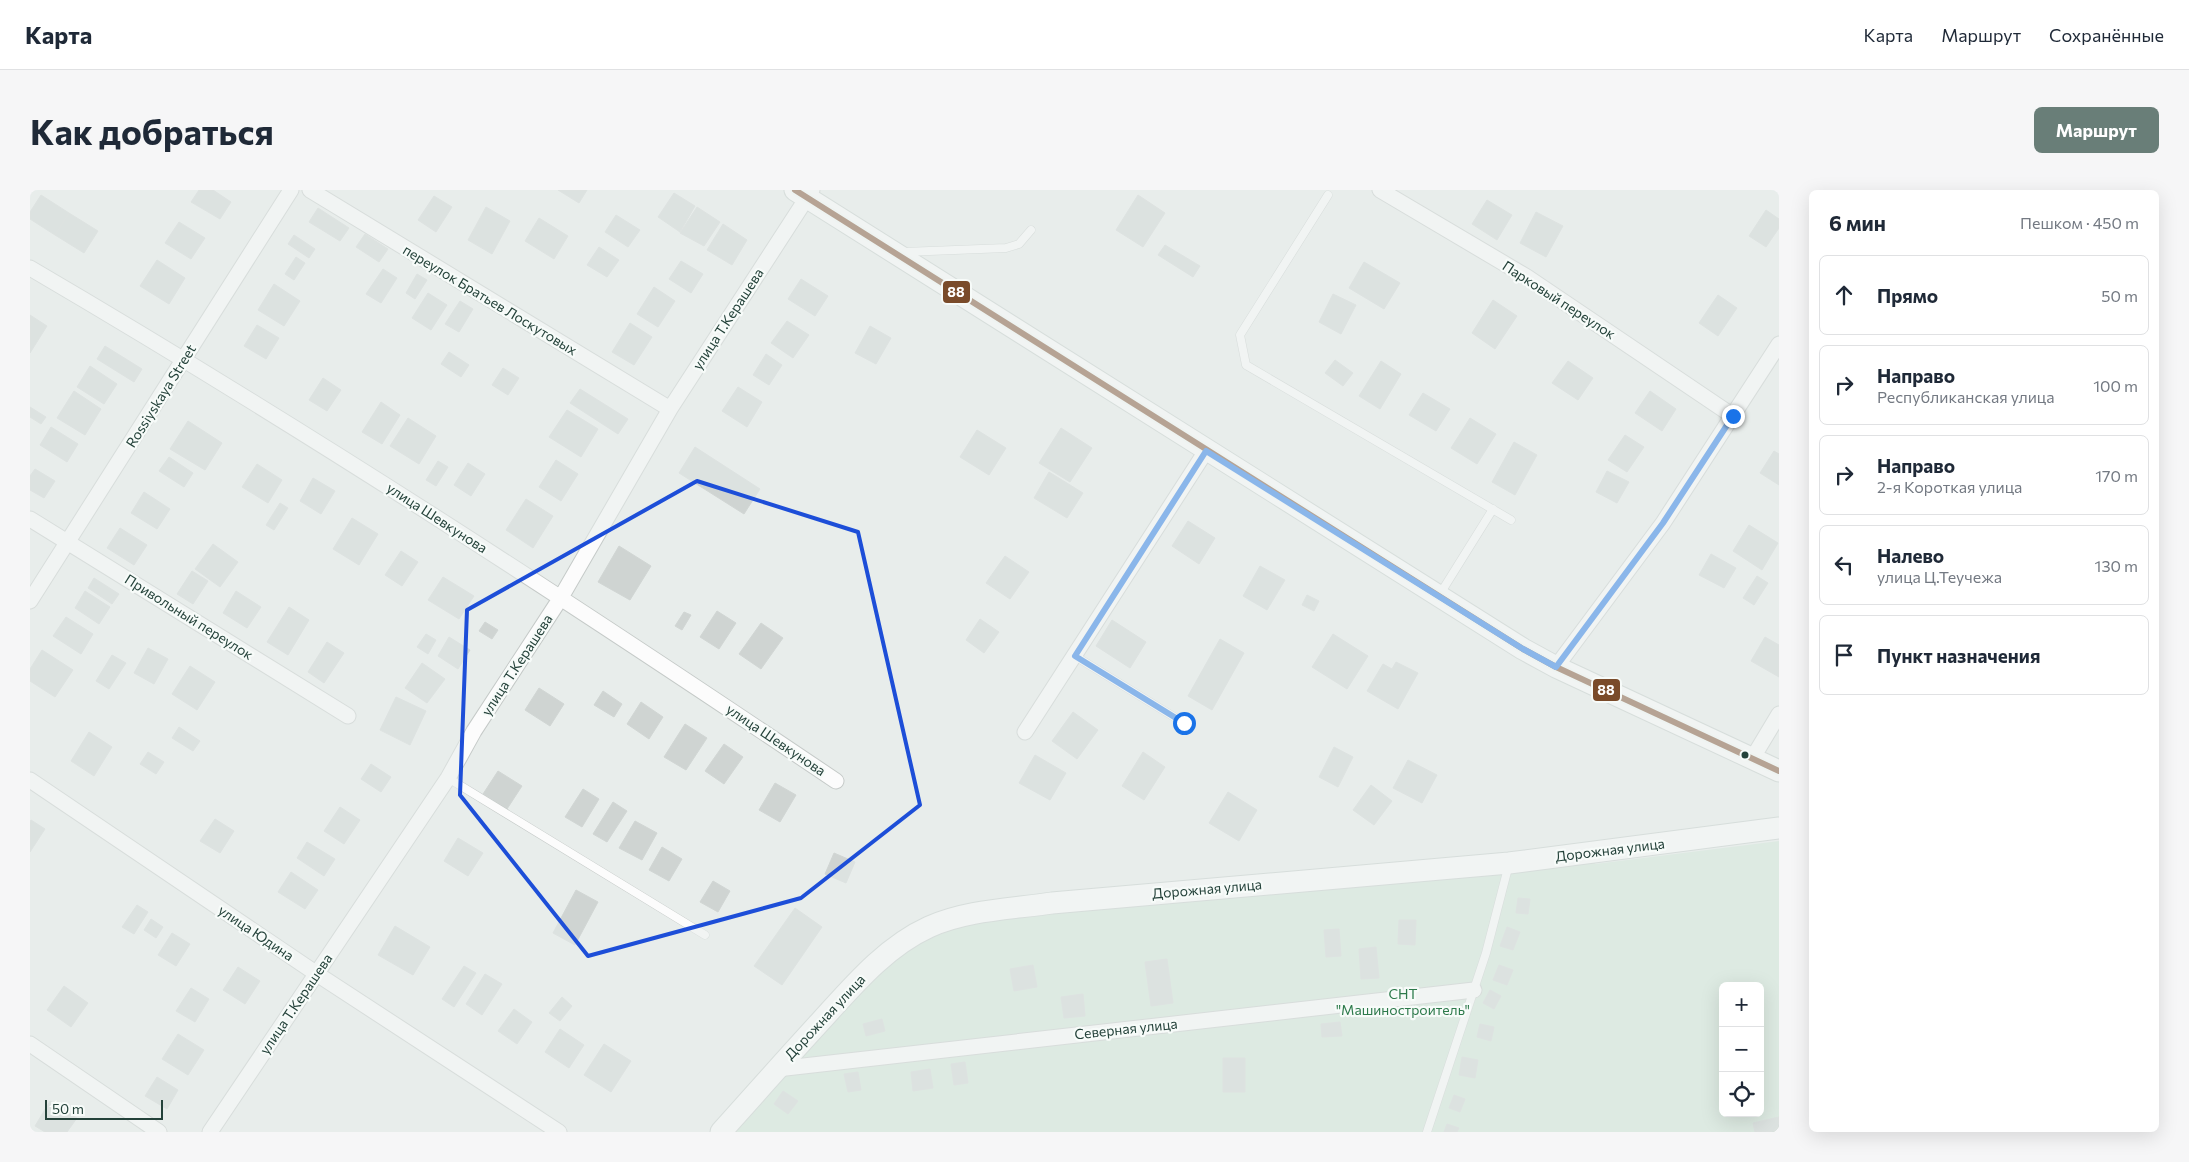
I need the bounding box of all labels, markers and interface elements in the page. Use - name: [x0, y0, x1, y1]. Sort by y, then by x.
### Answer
- text: Карта: [25, 20, 92, 49]
- text: Карта: [1864, 24, 1913, 46]
- text: Маршрут: [1941, 24, 2021, 46]
- text: Сохранённые: [2049, 24, 2164, 46]
- button: Маршрут: [2034, 107, 2159, 153]
- text: Как добраться: [30, 109, 274, 152]
- text: 6 мин: [1829, 210, 1886, 235]
- text: Пешком · 450 m: [2020, 213, 2139, 232]
- street label: переулок Братьев Лоскутовых: [400, 241, 581, 359]
- street label: Парковый переулок: [1500, 257, 1619, 343]
- street label: улица Т.Керашева: [688, 265, 767, 373]
- line badge: 88: [942, 280, 971, 304]
- icon: ahead: [1830, 281, 1858, 309]
- text: 88: [947, 283, 965, 300]
- text: Прямо: [1877, 284, 1938, 307]
- text: 50 m: [2101, 286, 2138, 305]
- street label: Rossiyskaya Street: [122, 341, 199, 450]
- text: Направо: [1877, 364, 1955, 387]
- icon: right: [1830, 371, 1858, 399]
- text: 100 m: [2093, 376, 2138, 395]
- text: Республиканская улица: [1877, 387, 2054, 406]
- route end: [1722, 405, 1745, 428]
- text: Направо: [1877, 454, 1955, 477]
- icon: right: [1830, 461, 1858, 489]
- text: 170 m: [2095, 466, 2138, 485]
- text: 2-я Короткая улица: [1877, 477, 2022, 496]
- street label: улица Шевкунова: [384, 479, 491, 556]
- text: Налево: [1877, 544, 1944, 567]
- icon: left: [1830, 551, 1858, 579]
- text: 130 m: [2095, 556, 2138, 575]
- text: улица Ц.Теучежа: [1877, 567, 2002, 586]
- street label: Привольный переулок: [122, 570, 257, 663]
- street label: улица Т.Керашева: [477, 611, 556, 719]
- icon: arrive: [1830, 641, 1858, 669]
- text: Пункт назначения: [1877, 644, 2040, 667]
- line badge: 88: [1592, 678, 1621, 702]
- text: 88: [1597, 681, 1615, 698]
- street label: улица Шевкунова: [723, 700, 829, 779]
- route start: [1173, 712, 1196, 735]
- unlabelled marker: [1740, 750, 1750, 760]
- street label: Дорожная улица: [1554, 834, 1666, 865]
- street label: Дорожная улица: [1151, 875, 1263, 902]
- street label: улица Юдина: [215, 901, 297, 964]
- street label: улица Т.Керашева: [256, 950, 336, 1057]
- street label: Дорожная улица: [781, 971, 868, 1063]
- map controls: [1719, 982, 1764, 1117]
- button: +: [1719, 982, 1764, 1027]
- park label: СНТ "Машиностроитель": [1336, 985, 1470, 1018]
- street label: Северная улица: [1074, 1015, 1178, 1042]
- button: −: [1719, 1027, 1764, 1072]
- button: locate: [1719, 1072, 1764, 1117]
- scale bar: [45, 1097, 162, 1120]
- text: 50 m: [52, 1100, 84, 1117]

